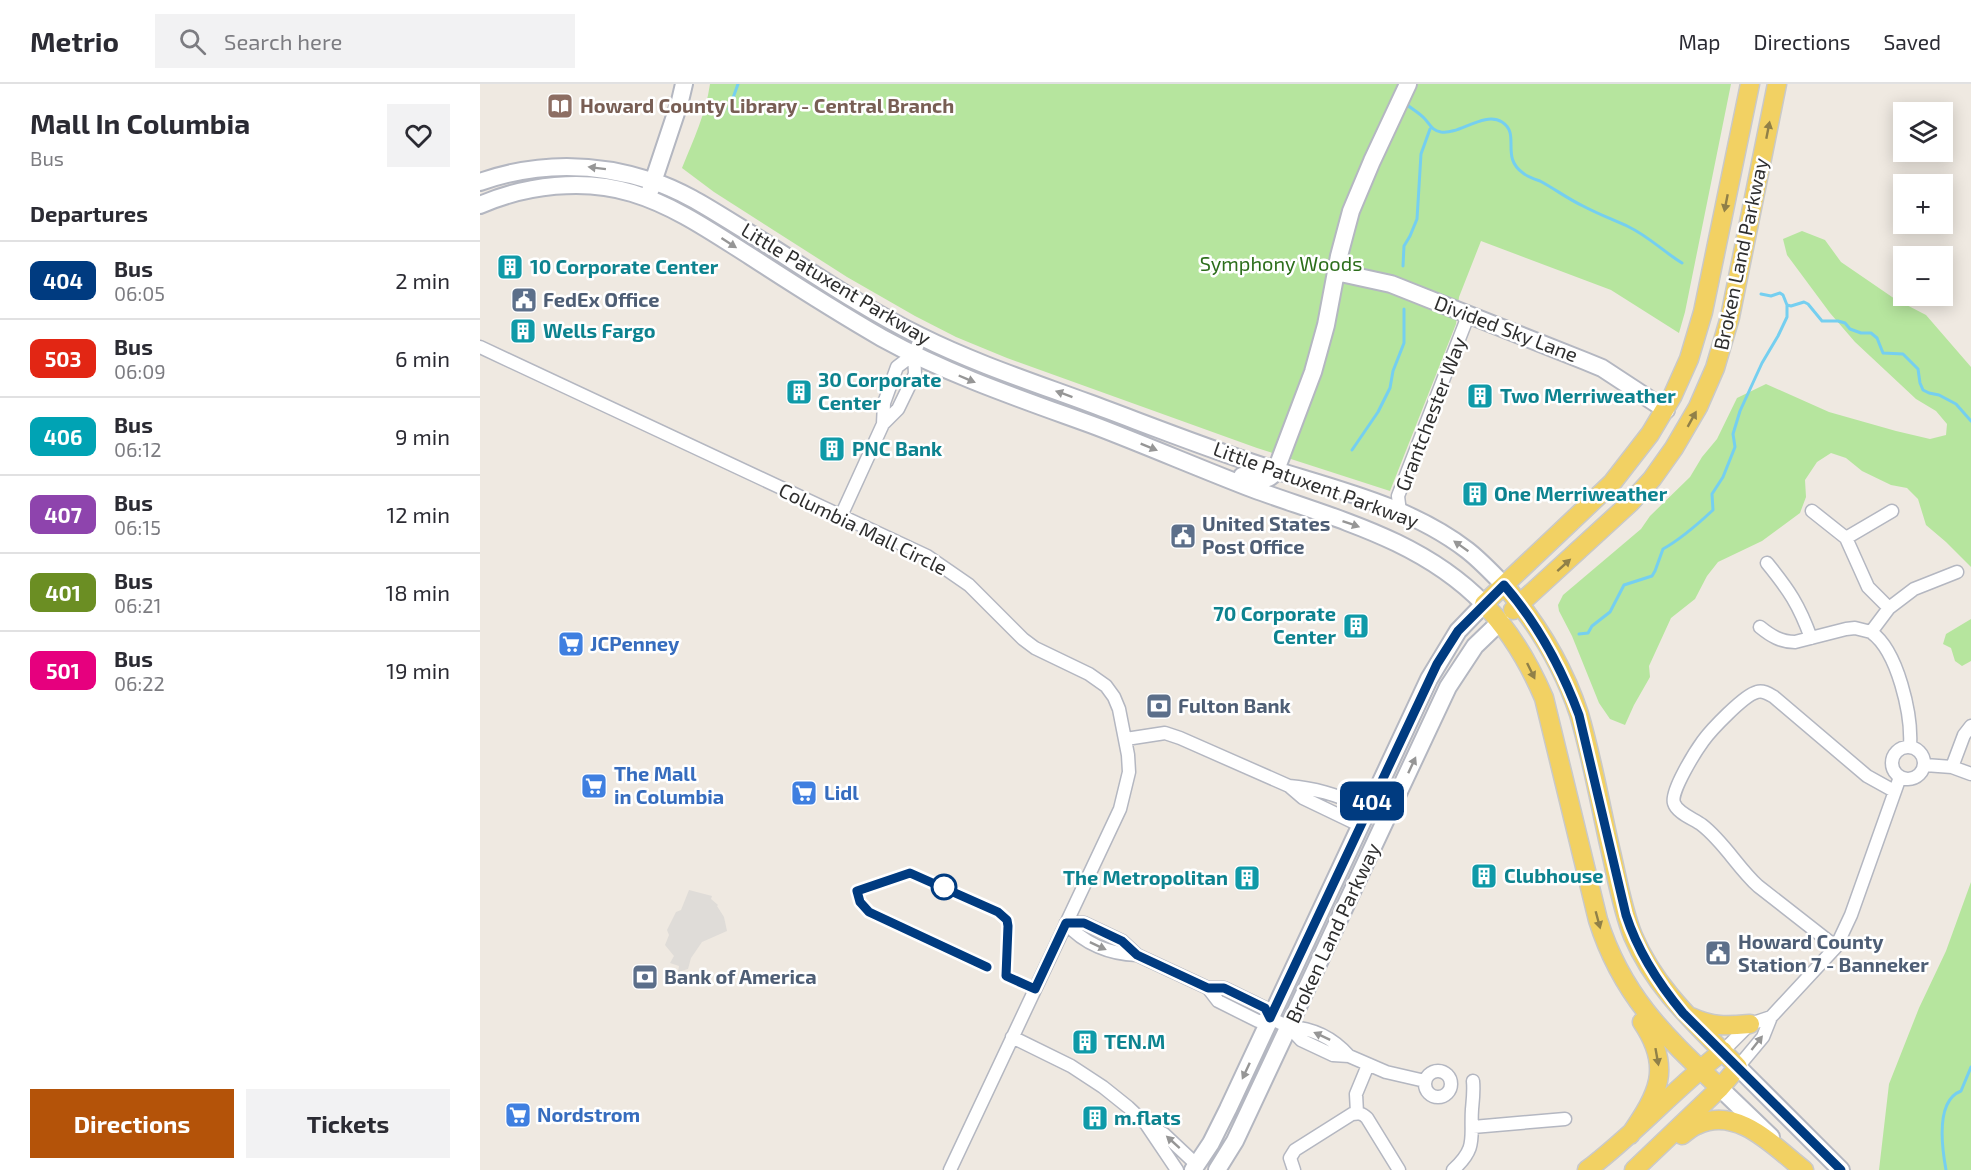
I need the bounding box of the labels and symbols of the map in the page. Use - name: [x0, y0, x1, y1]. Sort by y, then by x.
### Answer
- library icon: Howard County Library - Central Branch: [545, 91, 575, 121]
- place label: Howard County Library - Central Branch: [580, 93, 954, 118]
- one-way arrow: [1764, 120, 1773, 139]
- street label: Broken Land Parkway: [1708, 155, 1772, 352]
- one-way arrow: [587, 163, 606, 173]
- one-way arrow: [1721, 194, 1730, 213]
- street label: Little Patuxent Parkway: [737, 217, 936, 350]
- one-way arrow: [721, 237, 737, 249]
- park label: Symphony Woods: [1200, 251, 1362, 275]
- building icon: 10 Corporate Center: [495, 252, 525, 282]
- place label: 10 Corporate Center: [530, 254, 719, 278]
- public building icon: FedEx Office: [509, 285, 539, 315]
- place label: FedEx Office: [543, 287, 660, 311]
- street label: Divided Sky Lane: [1431, 290, 1581, 366]
- building icon: Wells Fargo: [508, 316, 538, 346]
- place label: Wells Fargo: [543, 318, 655, 342]
- street label: Grantchester Way: [1390, 333, 1471, 494]
- place label: 30 Corporate Center: [818, 367, 942, 414]
- one-way arrow: [958, 374, 976, 384]
- building icon: 30 Corporate Center: [784, 377, 814, 407]
- building icon: Two Merriweather: [1465, 381, 1495, 411]
- place label: Two Merriweather: [1500, 383, 1676, 407]
- one-way arrow: [1055, 388, 1073, 398]
- one-way arrow: [1687, 410, 1697, 427]
- building icon: PNC Bank: [817, 434, 847, 464]
- place label: PNC Bank: [852, 436, 943, 460]
- street label: Little Patuxent Parkway: [1210, 436, 1423, 533]
- one-way arrow: [1140, 443, 1158, 453]
- street label: Columbia Mall Circle: [775, 477, 952, 579]
- building icon: One Merriweather: [1460, 479, 1490, 509]
- place label: One Merriweather: [1494, 481, 1668, 505]
- place label: United States Post Office: [1202, 511, 1330, 558]
- one-way arrow: [1342, 520, 1360, 530]
- public building icon: United States Post Office: [1168, 521, 1198, 551]
- one-way arrow: [1453, 540, 1469, 552]
- one-way arrow: [1557, 558, 1572, 572]
- place label: 70 Corporate Center: [1213, 601, 1336, 648]
- building icon: 70 Corporate Center: [1341, 611, 1371, 641]
- supermarket icon: JCPenney: [556, 629, 586, 659]
- place label: JCPenney: [590, 631, 680, 656]
- one-way arrow: [1527, 662, 1536, 679]
- bank icon: Fulton Bank: [1144, 691, 1174, 721]
- place label: Fulton Bank: [1178, 693, 1292, 717]
- one-way arrow: [1407, 756, 1416, 773]
- place label: The Mall in Columbia: [614, 761, 724, 808]
- supermarket icon: The Mall in Columbia: [579, 771, 609, 801]
- supermarket icon: Lidl: [789, 778, 819, 808]
- place label: Lidl: [824, 780, 859, 804]
- line badge: 404: [1338, 782, 1406, 820]
- street label: Broken Land Parkway: [1280, 838, 1385, 1026]
- building icon: Clubhouse: [1469, 861, 1499, 891]
- building icon: The Metropolitan: [1232, 863, 1262, 893]
- place label: Clubhouse: [1504, 863, 1604, 887]
- place label: The Metropolitan: [1063, 865, 1228, 889]
- unlabelled marker: [931, 874, 957, 900]
- one-way arrow: [1594, 911, 1603, 929]
- place label: Howard County Station 7 - Banneker: [1738, 929, 1929, 976]
- public building icon: Howard County Station 7 - Banneker: [1703, 938, 1733, 968]
- one-way arrow: [1090, 942, 1107, 951]
- bank icon: Bank of America: [630, 962, 660, 992]
- place label: Bank of America: [664, 964, 817, 988]
- building icon: TEN.M: [1070, 1027, 1100, 1057]
- place label: TEN.M: [1104, 1029, 1165, 1053]
- one-way arrow: [1313, 1031, 1330, 1040]
- one-way arrow: [1751, 1036, 1763, 1051]
- one-way arrow: [1653, 1048, 1662, 1067]
- one-way arrow: [1241, 1062, 1251, 1080]
- supermarket icon: Nordstrom: [503, 1100, 533, 1130]
- place label: Nordstrom: [537, 1102, 640, 1126]
- building icon: m.flats: [1080, 1103, 1110, 1133]
- place label: m.flats: [1114, 1105, 1181, 1129]
- one-way arrow: [1166, 1136, 1180, 1150]

